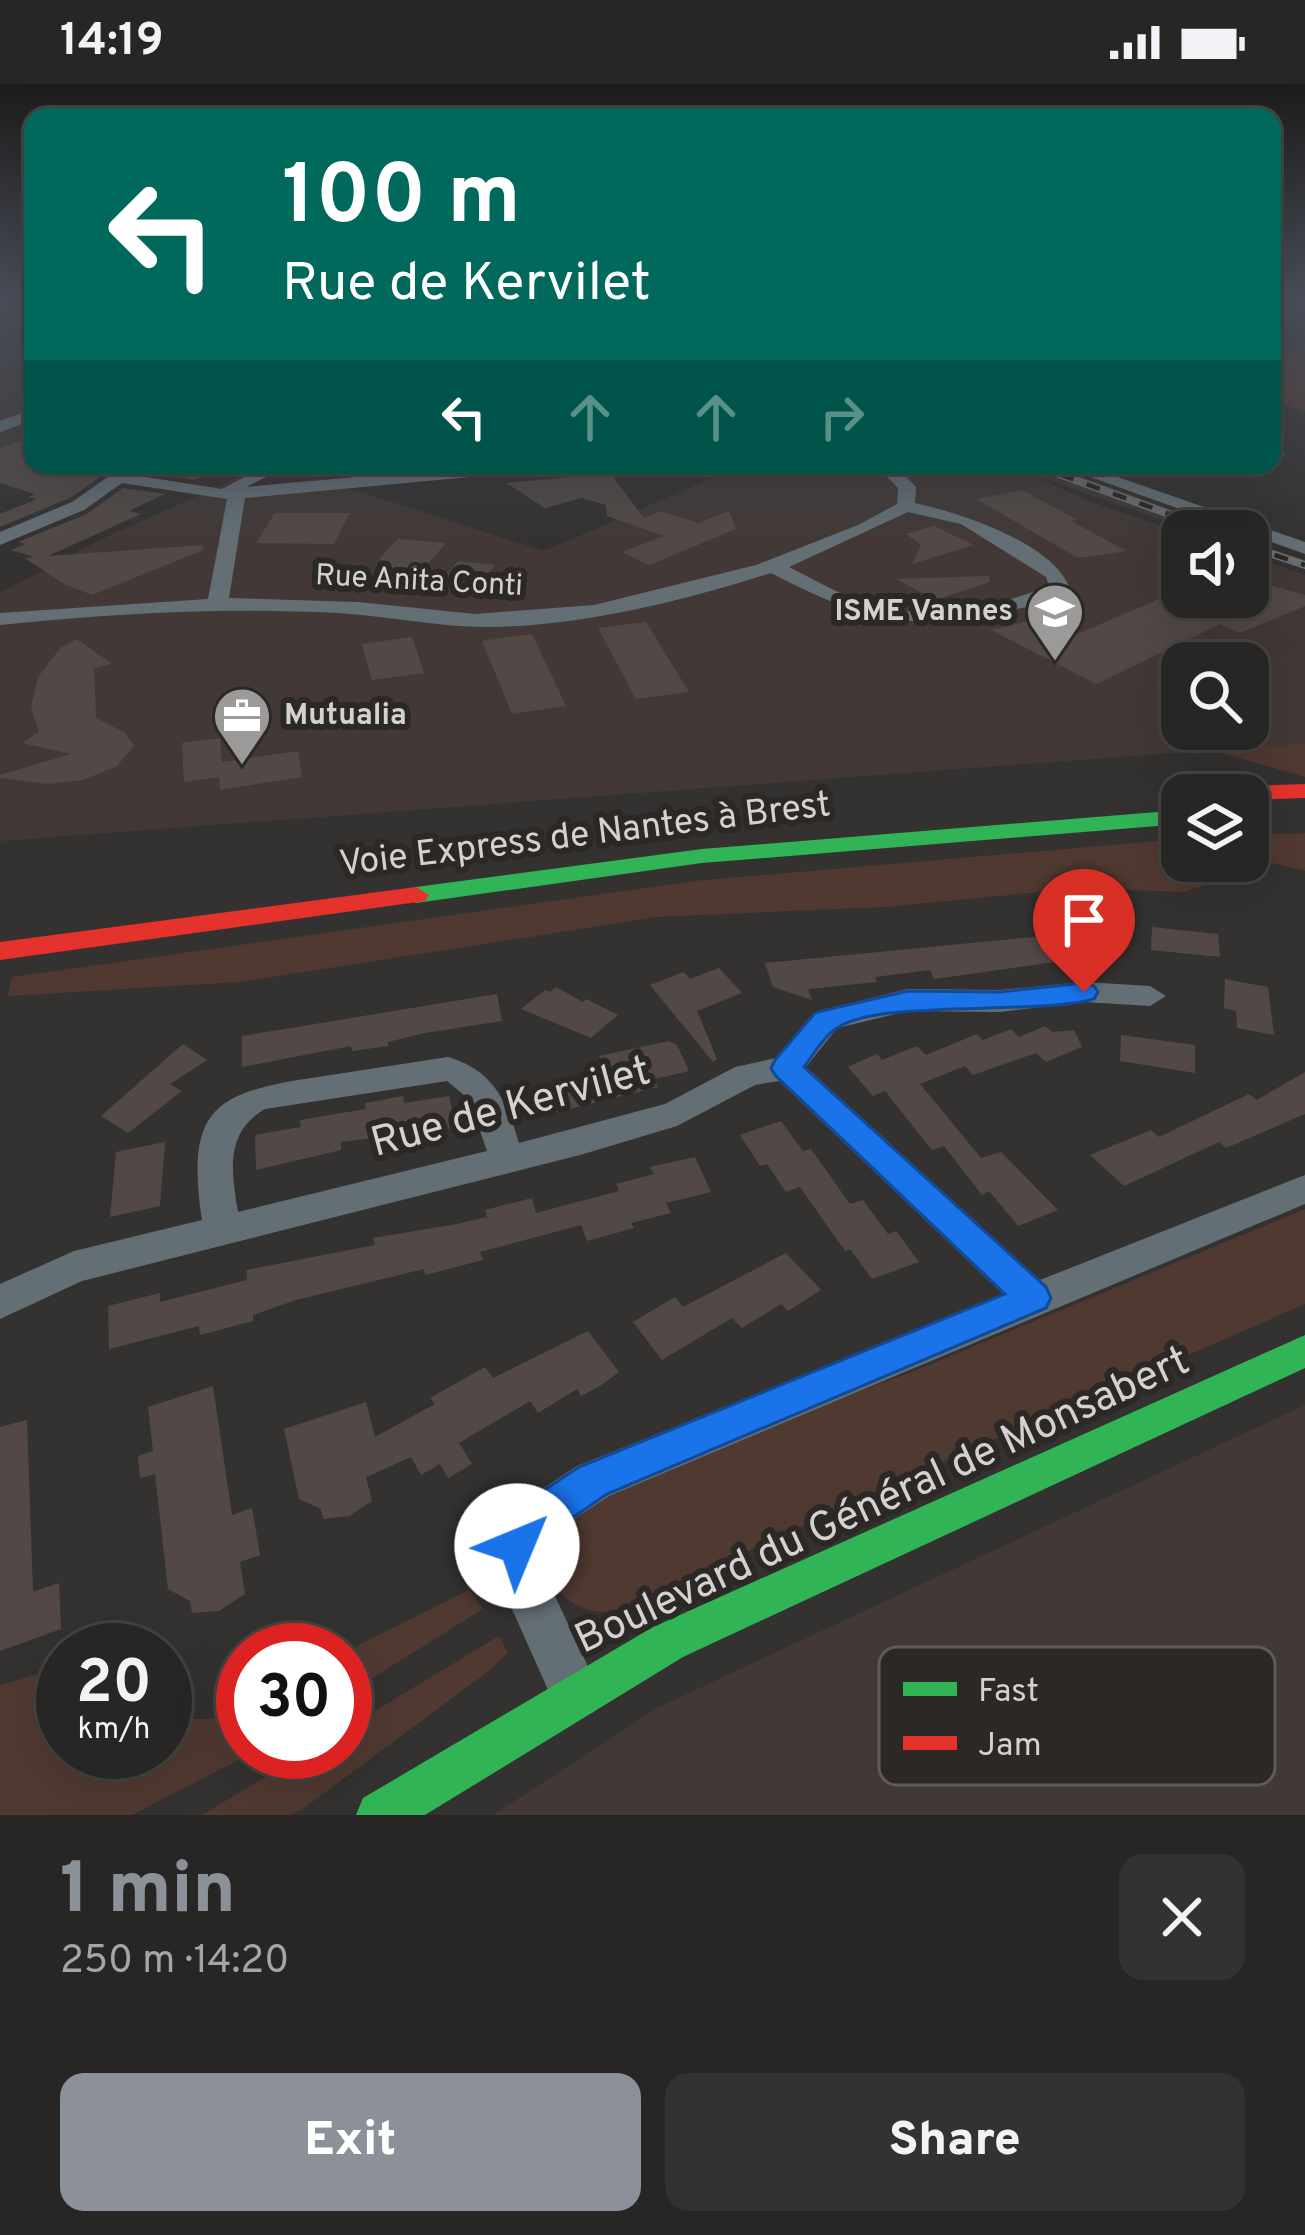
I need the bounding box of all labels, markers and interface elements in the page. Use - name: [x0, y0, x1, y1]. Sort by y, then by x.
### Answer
- text: 14:19: [60, 14, 164, 71]
- text: 100 m: [282, 147, 521, 253]
- icon: left: [84, 156, 240, 312]
- text: Rue de Kervilet: [282, 251, 651, 320]
- icon: left: [431, 384, 497, 450]
- icon: ahead: [557, 384, 623, 450]
- icon: ahead: [683, 384, 749, 450]
- icon: right: [809, 384, 875, 450]
- map controls: [1161, 510, 1269, 882]
- button: sound: [1161, 510, 1269, 618]
- street label: Rue Anita Conti: [314, 558, 524, 606]
- school or university icon: ISME Vannes: [1024, 581, 1086, 663]
- place label: ISME Vannes: [834, 594, 1013, 631]
- button: search: [1161, 642, 1269, 750]
- office icon: Mutualia: [211, 685, 273, 767]
- place label: Mutualia: [284, 698, 407, 735]
- button: layers: [1161, 774, 1269, 882]
- street label: Voie Express de Nantes à Brest: [337, 783, 833, 889]
- pin: [1033, 869, 1135, 992]
- icon: arrive: [1051, 887, 1117, 953]
- street label: Rue de Kervilet: [366, 1046, 656, 1172]
- street label: Boulevard du Général de Monsabert: [567, 1336, 1199, 1668]
- position arrow: [454, 1483, 580, 1609]
- speed limit sign: 30: [216, 1623, 372, 1779]
- legend: [879, 1647, 1275, 1785]
- text: 20: [76, 1648, 152, 1724]
- text: Fast: [978, 1672, 1039, 1714]
- text: km/h: [78, 1712, 150, 1749]
- text: Jam: [978, 1726, 1042, 1768]
- text: 1 min: [60, 1847, 236, 1939]
- button: close: [1119, 1854, 1245, 1980]
- text: 250 m · 14:20: [60, 1938, 289, 1987]
- button: Exit: [60, 2073, 641, 2211]
- button: Share: [665, 2073, 1245, 2211]

